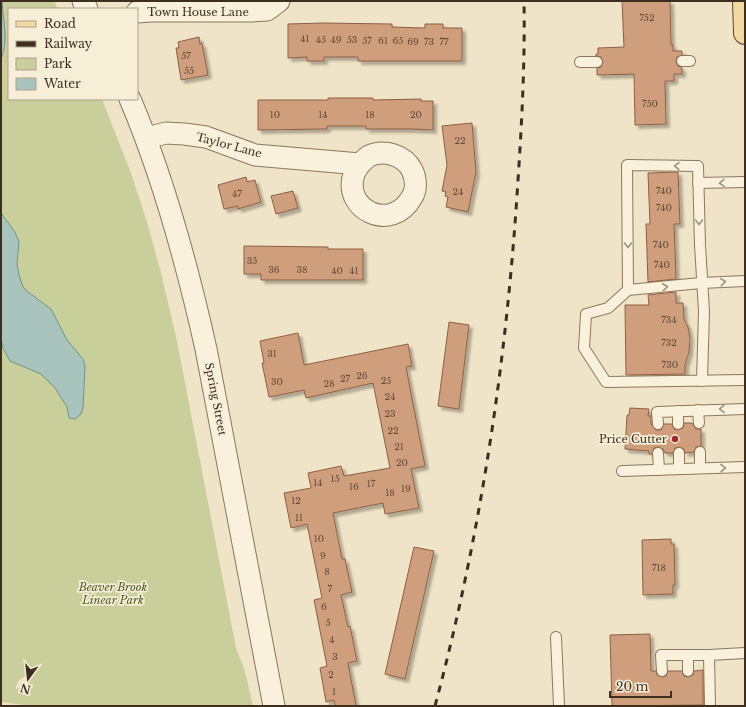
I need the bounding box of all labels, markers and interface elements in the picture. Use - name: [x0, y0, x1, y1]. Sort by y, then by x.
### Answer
- street label: Town House Lane: [147, 5, 249, 19]
- legend: [8, 8, 138, 100]
- house number: 752: [639, 12, 655, 23]
- text: Road: [44, 16, 76, 31]
- house number: 41: [300, 33, 310, 44]
- house number: 45: [316, 34, 326, 45]
- house number: 49: [330, 34, 342, 45]
- house number: 53: [347, 34, 357, 45]
- house number: 57: [362, 35, 372, 46]
- house number: 61: [378, 35, 388, 46]
- house number: 65: [393, 35, 403, 46]
- text: Railway: [44, 36, 93, 51]
- house number: 69: [407, 36, 419, 47]
- house number: 73: [424, 36, 434, 47]
- house number: 77: [439, 36, 449, 47]
- house number: 57: [181, 50, 191, 61]
- text: Park: [44, 56, 72, 71]
- house number: 55: [184, 65, 194, 76]
- text: Water: [43, 76, 81, 91]
- house number: 750: [642, 98, 658, 109]
- house number: 10: [270, 109, 280, 120]
- house number: 14: [318, 109, 328, 120]
- house number: 18: [365, 109, 375, 120]
- house number: 20: [410, 109, 422, 120]
- street label: Taylor Lane: [195, 130, 263, 160]
- house number: 22: [454, 135, 466, 146]
- one-way arrow: [674, 161, 680, 170]
- one-way arrow: [719, 178, 725, 187]
- house number: 740: [656, 185, 672, 196]
- house number: 24: [453, 186, 463, 197]
- house number: 47: [232, 188, 242, 199]
- house number: 740: [656, 202, 672, 213]
- one-way arrow: [695, 219, 703, 225]
- house number: 740: [653, 239, 669, 250]
- one-way arrow: [624, 242, 632, 248]
- house number: 35: [247, 255, 257, 266]
- house number: 740: [654, 259, 670, 270]
- house number: 36: [268, 264, 280, 275]
- house number: 38: [297, 264, 308, 275]
- house number: 40: [331, 265, 343, 276]
- house number: 41: [349, 265, 359, 276]
- one-way arrow: [720, 278, 726, 287]
- one-way arrow: [662, 282, 668, 291]
- house number: 734: [661, 314, 677, 325]
- house number: 732: [661, 337, 677, 348]
- house number: 31: [267, 348, 277, 359]
- house number: 730: [662, 359, 678, 370]
- street label: Spring Street: [202, 361, 230, 437]
- house number: 26: [356, 370, 368, 381]
- house number: 27: [340, 373, 351, 384]
- house number: 25: [381, 375, 391, 386]
- house number: 30: [271, 376, 283, 387]
- house number: 28: [324, 378, 335, 389]
- house number: 24: [385, 391, 395, 402]
- one-way arrow: [719, 405, 725, 414]
- house number: 23: [384, 408, 396, 419]
- house number: 22: [387, 425, 399, 436]
- place label: Price Cutter: [599, 432, 668, 446]
- marker: Price Cutter: [670, 434, 680, 444]
- house number: 21: [394, 441, 404, 452]
- house number: 20: [396, 457, 408, 468]
- one-way arrow: [720, 464, 726, 472]
- house number: 15: [330, 473, 340, 484]
- house number: 14: [313, 477, 323, 488]
- house number: 17: [367, 478, 376, 489]
- house number: 16: [349, 481, 359, 492]
- house number: 19: [401, 483, 411, 494]
- house number: 18: [385, 487, 395, 498]
- house number: 12: [291, 495, 301, 506]
- house number: 11: [295, 512, 303, 523]
- house number: 10: [314, 533, 324, 544]
- house number: 9: [320, 550, 326, 561]
- house number: 718: [652, 562, 666, 573]
- house number: 8: [324, 566, 330, 577]
- park label: Beaver Brook Linear Park: [78, 580, 148, 607]
- house number: 7: [328, 583, 333, 594]
- house number: 6: [321, 601, 327, 612]
- house number: 5: [325, 617, 331, 628]
- house number: 4: [329, 634, 335, 645]
- house number: 3: [332, 651, 338, 662]
- north arrow: [8, 659, 48, 699]
- house number: 2: [328, 669, 334, 680]
- scale bar: [610, 673, 671, 699]
- text: 20 m: [616, 679, 648, 694]
- text: N: [18, 680, 32, 697]
- house number: 1: [332, 686, 336, 697]

